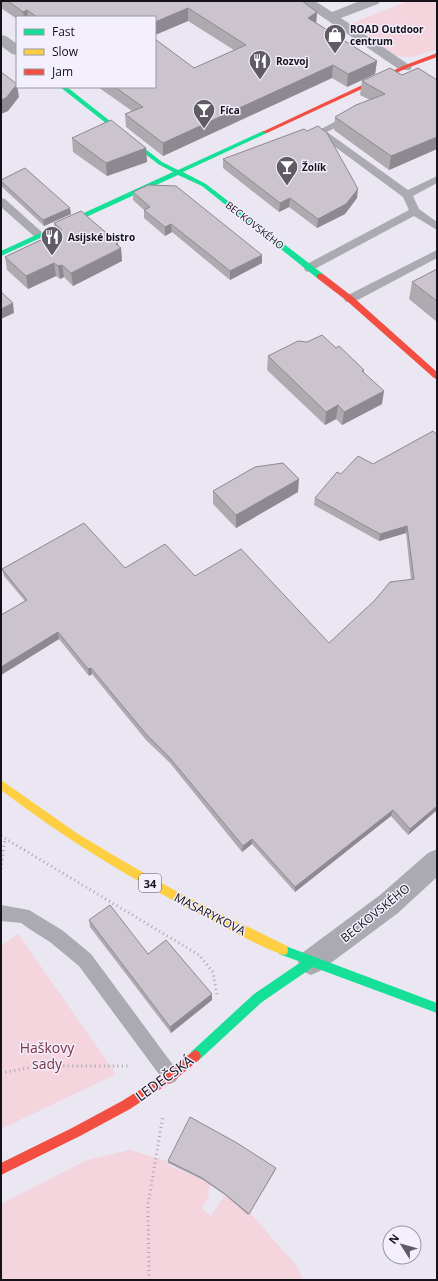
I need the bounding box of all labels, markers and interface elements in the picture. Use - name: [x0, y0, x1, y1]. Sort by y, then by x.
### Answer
- legend: [16, 16, 156, 88]
- shop icon: ROAD Outdoor centrum: [322, 22, 348, 55]
- place label: ROAD Outdoor centrum: [350, 22, 424, 48]
- text: Fast: [52, 23, 75, 40]
- text: Slow: [52, 43, 79, 60]
- restaurant icon: Rozvoj: [247, 48, 273, 81]
- place label: Rozvoj: [276, 54, 309, 68]
- text: Jam: [51, 63, 73, 80]
- bar icon: Fíca: [191, 97, 217, 130]
- place label: Fíca: [220, 103, 240, 117]
- bar icon: Žolík: [274, 154, 300, 187]
- place label: Žolík: [302, 160, 327, 174]
- street label: BECKOVSKÉHO: [223, 198, 287, 252]
- restaurant icon: Asijské bistro: [39, 224, 65, 257]
- place label: Asijské bistro: [68, 230, 135, 244]
- road number: 34: [139, 874, 161, 892]
- street label: BECKOVSKÉHO: [337, 880, 413, 946]
- street label: MASARYKOVA: [171, 889, 249, 939]
- park label: Haškovy sady: [20, 1038, 75, 1073]
- street label: LEDEČSKÁ: [131, 1051, 197, 1105]
- north arrow: [382, 1225, 422, 1265]
- text: N: [385, 1231, 402, 1247]

